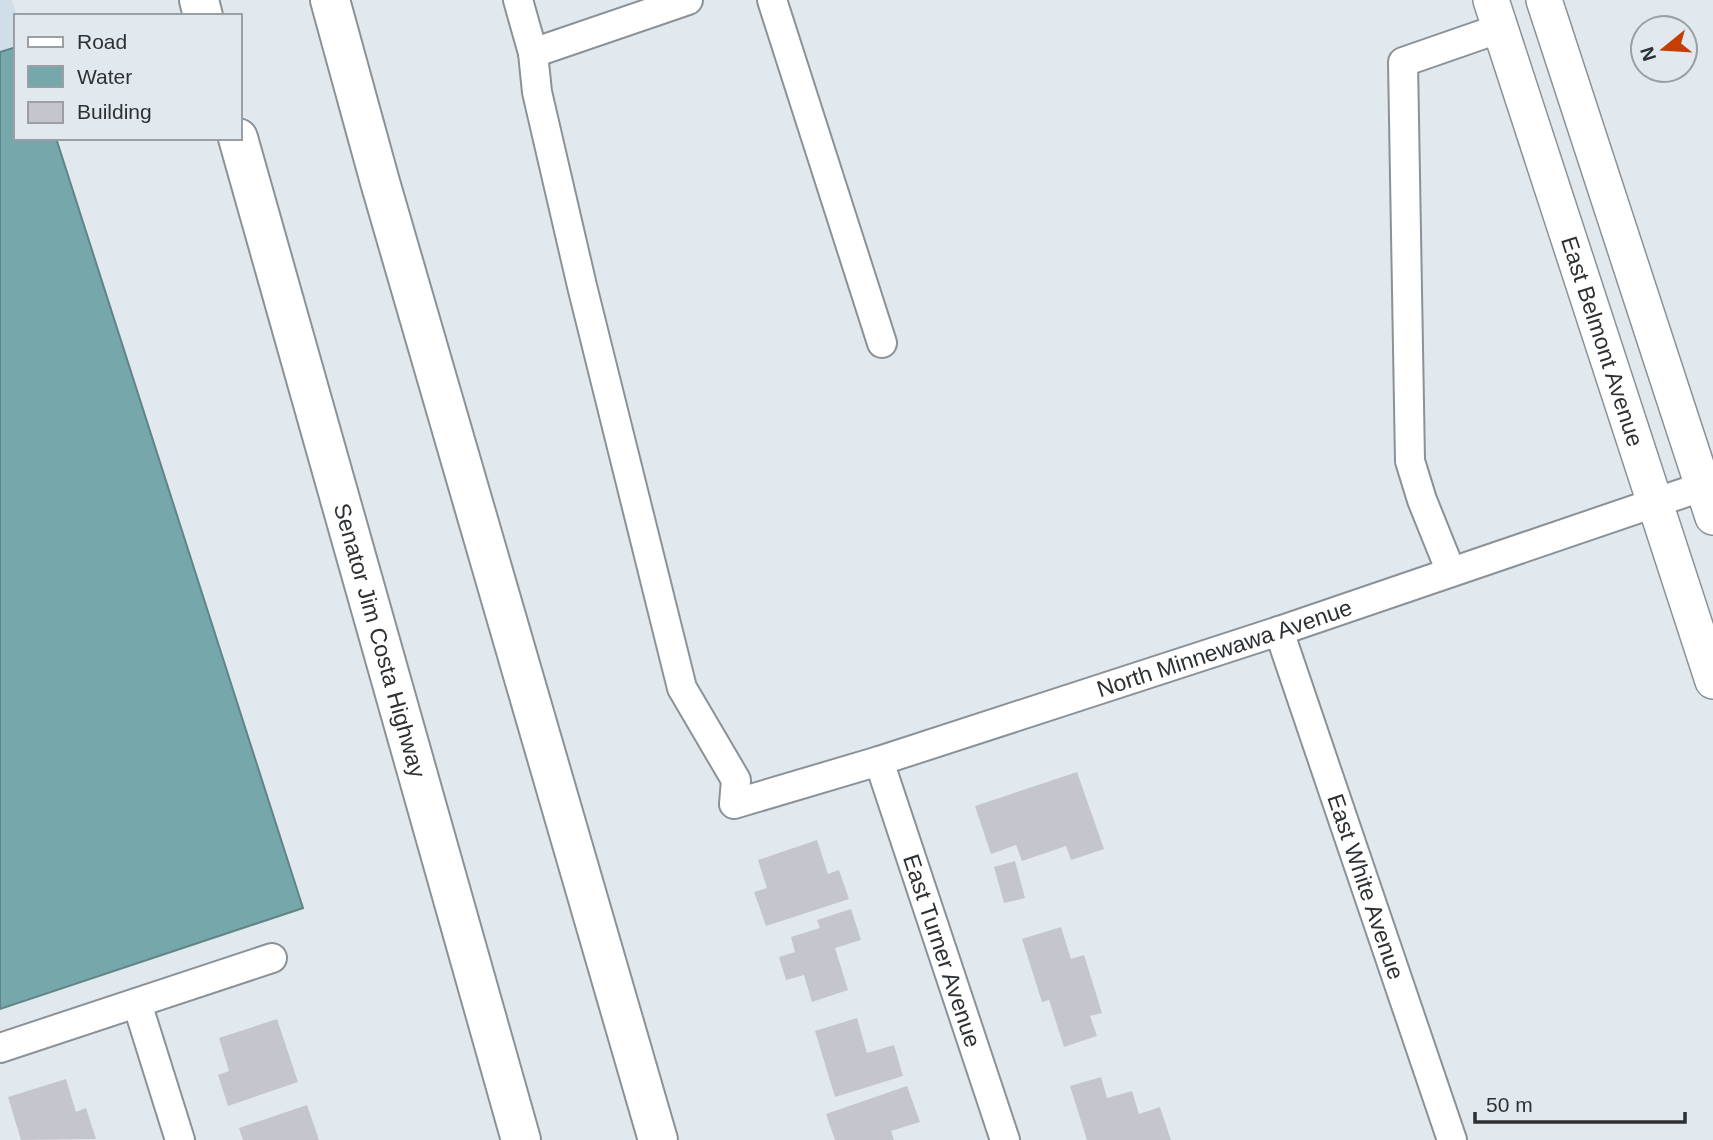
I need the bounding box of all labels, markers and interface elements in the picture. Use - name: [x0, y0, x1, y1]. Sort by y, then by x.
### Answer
- legend: [14, 14, 242, 140]
- north arrow: [1629, 14, 1699, 84]
- text: Road: [77, 30, 127, 53]
- text: N: [1636, 44, 1660, 64]
- text: Water: [77, 65, 132, 88]
- text: Building: [77, 100, 152, 123]
- street label: East Belmont Avenue: [1556, 233, 1649, 450]
- street label: Senator Jim Costa Highway: [329, 500, 431, 781]
- street label: North Minnewawa Avenue: [1094, 594, 1355, 702]
- street label: East White Avenue: [1322, 791, 1409, 983]
- street label: East Turner Avenue: [898, 851, 986, 1051]
- scale bar: [1475, 1080, 1685, 1124]
- text: 50 m: [1486, 1093, 1533, 1116]

